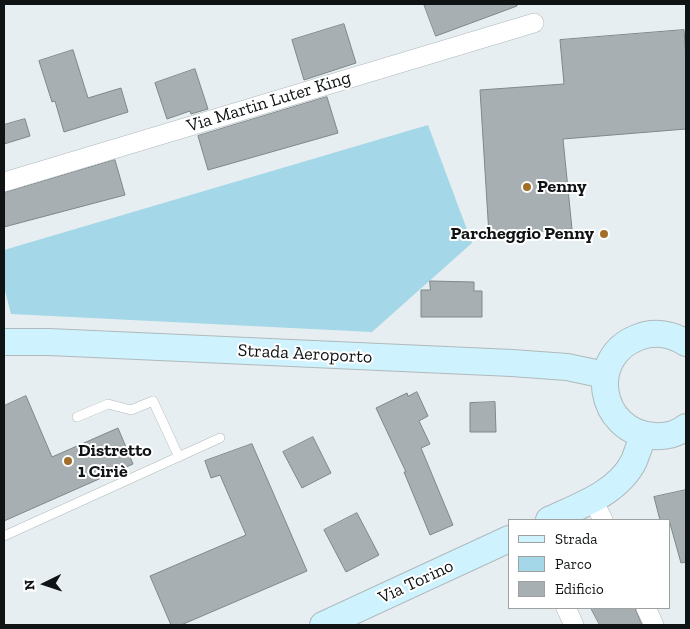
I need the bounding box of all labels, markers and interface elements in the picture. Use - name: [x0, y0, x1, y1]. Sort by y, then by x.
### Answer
- street label: Via Martin Luter King: [184, 67, 354, 137]
- place label: Penny: [537, 176, 587, 198]
- marker: Penny: [521, 181, 533, 193]
- place label: Parcheggio Penny: [450, 223, 594, 245]
- marker: Parcheggio Penny: [598, 228, 610, 240]
- street label: Strada Aeroporto: [237, 340, 373, 368]
- place label: Distretto 1 Ciriè: [78, 440, 152, 482]
- marker: Distretto 1 Ciriè: [62, 455, 74, 467]
- legend: [508, 519, 670, 609]
- text: Strada: [555, 530, 598, 548]
- street label: Via Torino: [375, 555, 457, 609]
- text: Parco: [555, 555, 592, 573]
- north arrow: [20, 559, 70, 609]
- text: N: [21, 579, 38, 591]
- text: Edificio: [555, 580, 604, 598]

